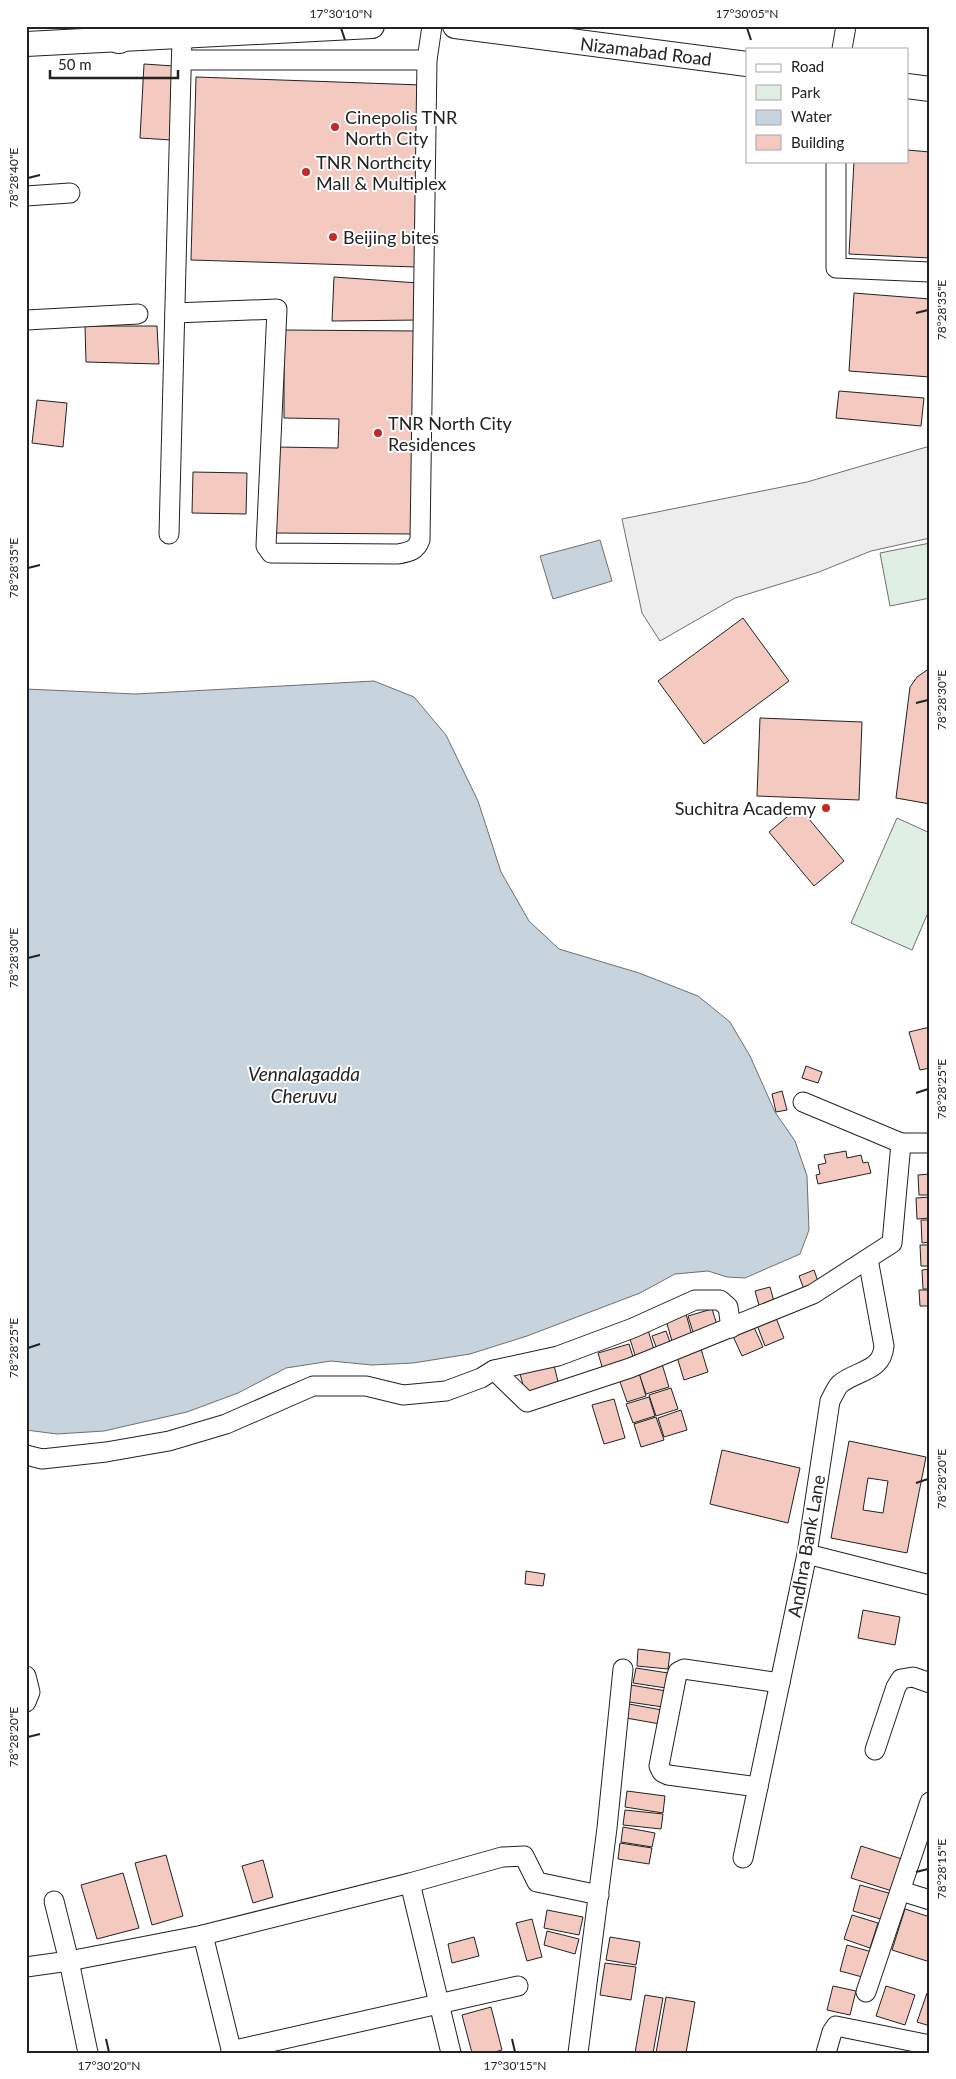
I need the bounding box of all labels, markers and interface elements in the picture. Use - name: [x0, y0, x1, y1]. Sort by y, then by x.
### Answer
- text: 17°30'10"N: [310, 6, 372, 21]
- text: 17°30'05"N: [716, 6, 778, 21]
- street label: Nizamabad Road: [579, 32, 713, 70]
- scale bar: [50, 48, 178, 80]
- legend: [746, 48, 908, 162]
- text: 50 m: [58, 55, 92, 73]
- text: Road: [791, 57, 824, 75]
- text: Park: [791, 83, 821, 101]
- place label: Cinepolis TNR North City: [345, 106, 458, 149]
- text: Water: [791, 107, 832, 125]
- marker: Cinepolis TNR North City: [329, 121, 341, 133]
- text: Building: [791, 133, 844, 151]
- text: 78°28'40"E: [6, 148, 21, 208]
- place label: TNR Northcity Mall & Multiplex: [316, 151, 447, 194]
- marker: TNR Northcity Mall & Multiplex: [300, 166, 312, 178]
- place label: Beijing bites: [343, 226, 439, 248]
- marker: Beijing bites: [327, 231, 339, 243]
- text: 78°28'35"E: [934, 280, 949, 340]
- place label: TNR North City Residences: [388, 412, 512, 455]
- marker: TNR North City Residences: [372, 427, 384, 439]
- text: 78°28'35"E: [6, 538, 21, 598]
- text: 78°28'30"E: [934, 670, 949, 730]
- place label: Suchitra Academy: [675, 797, 817, 819]
- marker: Suchitra Academy: [820, 802, 832, 814]
- text: 78°28'30"E: [6, 928, 21, 988]
- text: 78°28'25"E: [934, 1059, 949, 1119]
- water label: Vennalagadda Cheruvu: [248, 1062, 360, 1107]
- text: 78°28'25"E: [6, 1318, 21, 1378]
- text: 78°28'20"E: [934, 1449, 949, 1509]
- street label: Andhra Bank Lane: [783, 1473, 829, 1619]
- text: 78°28'20"E: [6, 1707, 21, 1767]
- text: 78°28'15"E: [934, 1839, 949, 1899]
- text: 17°30'20"N: [78, 2058, 140, 2073]
- text: 17°30'15"N: [484, 2058, 546, 2073]

